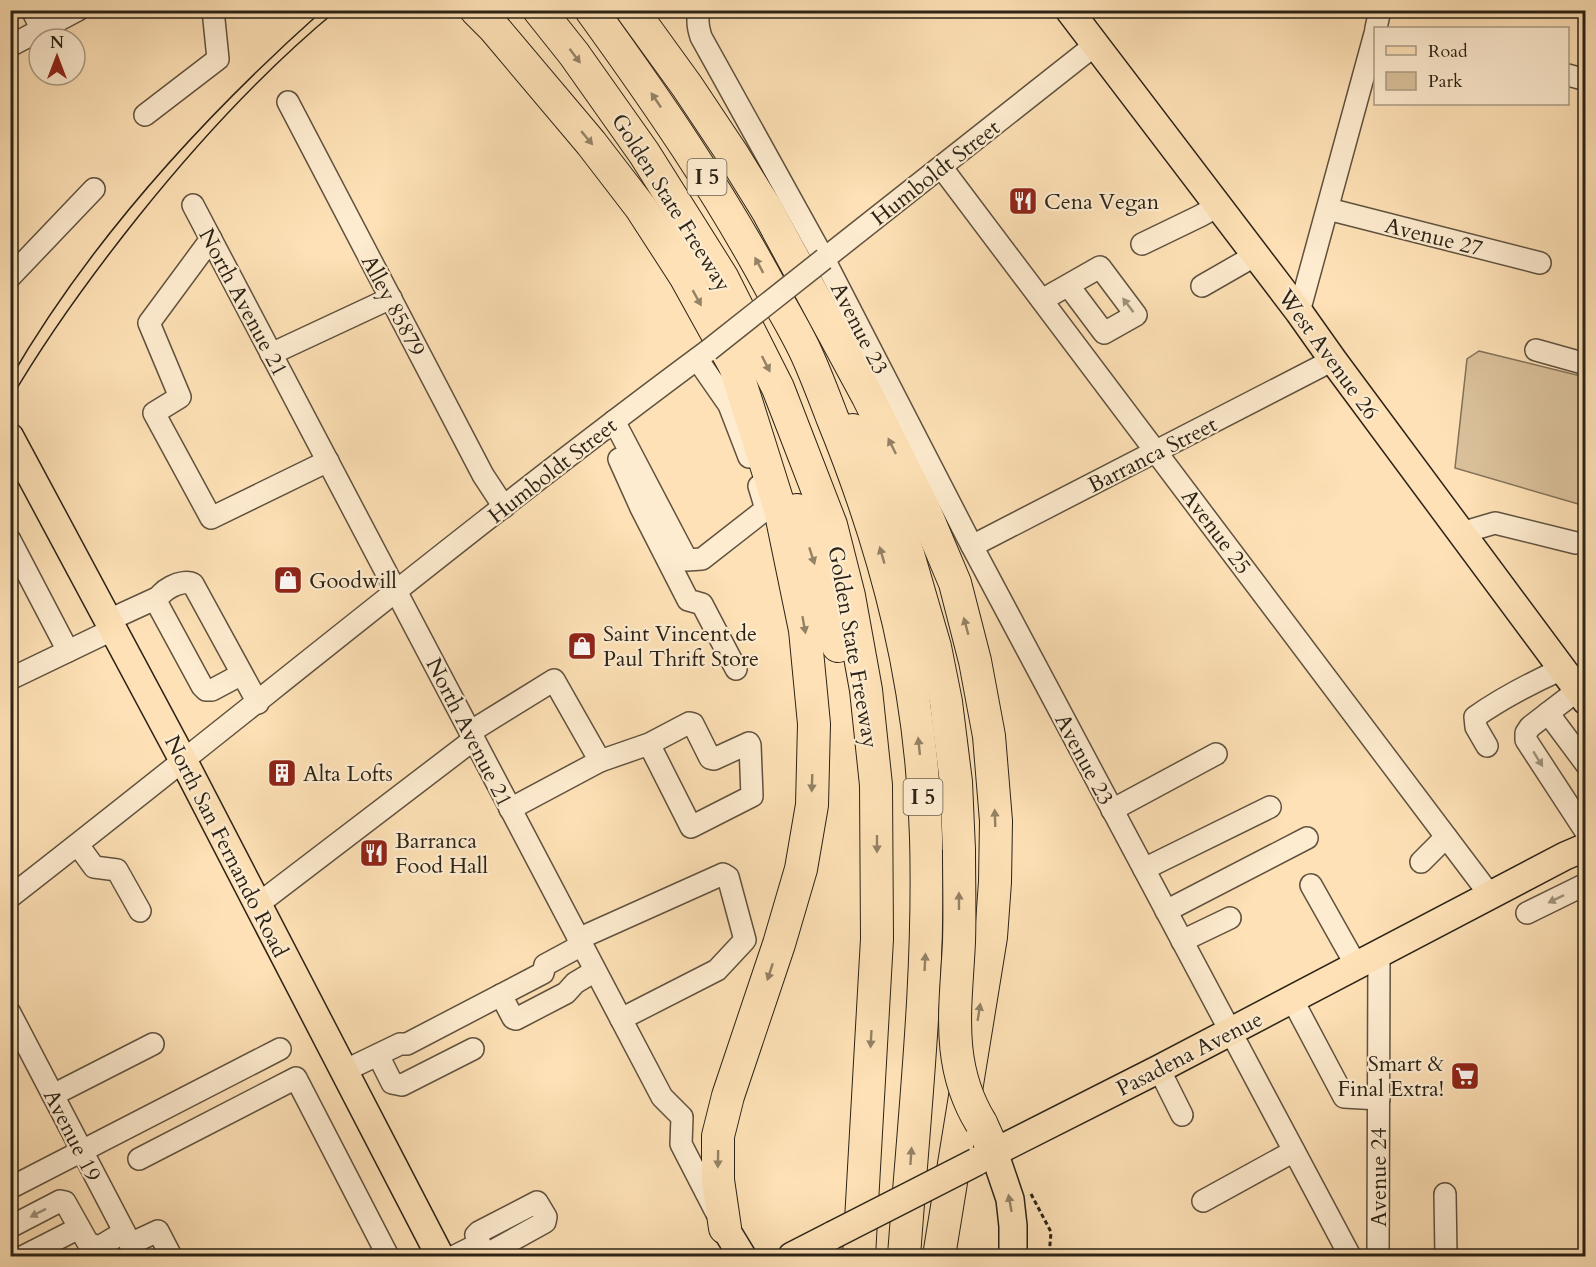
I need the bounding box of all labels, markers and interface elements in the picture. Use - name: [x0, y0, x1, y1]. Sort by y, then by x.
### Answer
- north arrow: [27, 27, 87, 87]
- legend: [1374, 27, 1569, 105]
- text: N: [50, 32, 64, 54]
- text: Road: [1428, 39, 1468, 64]
- one-way arrow: [569, 49, 581, 64]
- text: Park: [1428, 69, 1463, 94]
- one-way arrow: [651, 92, 662, 108]
- street label: Golden State Freeway: [604, 108, 738, 298]
- street label: Humboldt Street: [865, 113, 1006, 233]
- one-way arrow: [580, 130, 593, 146]
- road number: I 5: [688, 159, 726, 195]
- restaurant icon: Cena Vegan: [1007, 185, 1039, 217]
- place label: Cena Vegan: [1044, 187, 1160, 217]
- street label: Avenue 27: [1382, 210, 1486, 264]
- street label: North Avenue 21: [192, 223, 295, 382]
- street label: Alley 85879: [354, 250, 432, 361]
- one-way arrow: [754, 257, 764, 274]
- street label: Avenue 23: [823, 277, 895, 380]
- street label: West Avenue 26: [1270, 283, 1386, 426]
- one-way arrow: [692, 290, 702, 307]
- one-way arrow: [1123, 298, 1135, 313]
- one-way arrow: [762, 356, 771, 373]
- street label: Barranca Street: [1083, 410, 1222, 500]
- street label: Humboldt Street: [482, 411, 623, 531]
- one-way arrow: [888, 438, 897, 455]
- street label: Avenue 25: [1174, 483, 1258, 580]
- street label: Golden State Freeway: [820, 544, 886, 751]
- one-way arrow: [877, 546, 886, 564]
- one-way arrow: [808, 547, 818, 565]
- shop icon: Goodwill: [272, 564, 304, 596]
- place label: Goodwill: [309, 566, 397, 596]
- one-way arrow: [799, 616, 808, 635]
- one-way arrow: [961, 617, 970, 635]
- place label: Saint Vincent de Paul Thrift Store: [603, 619, 759, 674]
- shop icon: Saint Vincent de Paul Thrift Store: [566, 630, 598, 662]
- street label: North Avenue 21: [419, 653, 520, 812]
- street label: Avenue 23: [1047, 708, 1121, 811]
- street label: North San Fernando Road: [157, 730, 295, 963]
- one-way arrow: [914, 737, 924, 756]
- one-way arrow: [1532, 751, 1543, 767]
- building icon: Alta Lofts: [266, 757, 298, 789]
- place label: Alta Lofts: [303, 759, 393, 789]
- one-way arrow: [808, 773, 817, 792]
- road number: I 5: [904, 779, 942, 815]
- one-way arrow: [990, 809, 1000, 828]
- place label: Barranca Food Hall: [395, 826, 488, 881]
- one-way arrow: [872, 834, 882, 853]
- restaurant icon: Barranca Food Hall: [358, 837, 390, 869]
- one-way arrow: [954, 892, 964, 911]
- one-way arrow: [1547, 894, 1564, 904]
- one-way arrow: [921, 952, 930, 971]
- one-way arrow: [764, 963, 774, 981]
- one-way arrow: [974, 1003, 983, 1022]
- street label: Pasadena Avenue: [1111, 1004, 1268, 1104]
- one-way arrow: [867, 1029, 876, 1048]
- place label: Smart & Final Extra!: [1338, 1049, 1445, 1104]
- supermarket icon: Smart & Final Extra!: [1449, 1060, 1481, 1092]
- street label: Avenue 19: [36, 1084, 108, 1187]
- street label: Avenue 24: [1364, 1127, 1394, 1227]
- one-way arrow: [906, 1147, 916, 1166]
- one-way arrow: [713, 1150, 723, 1169]
- one-way arrow: [1005, 1194, 1014, 1213]
- one-way arrow: [29, 1208, 46, 1218]

